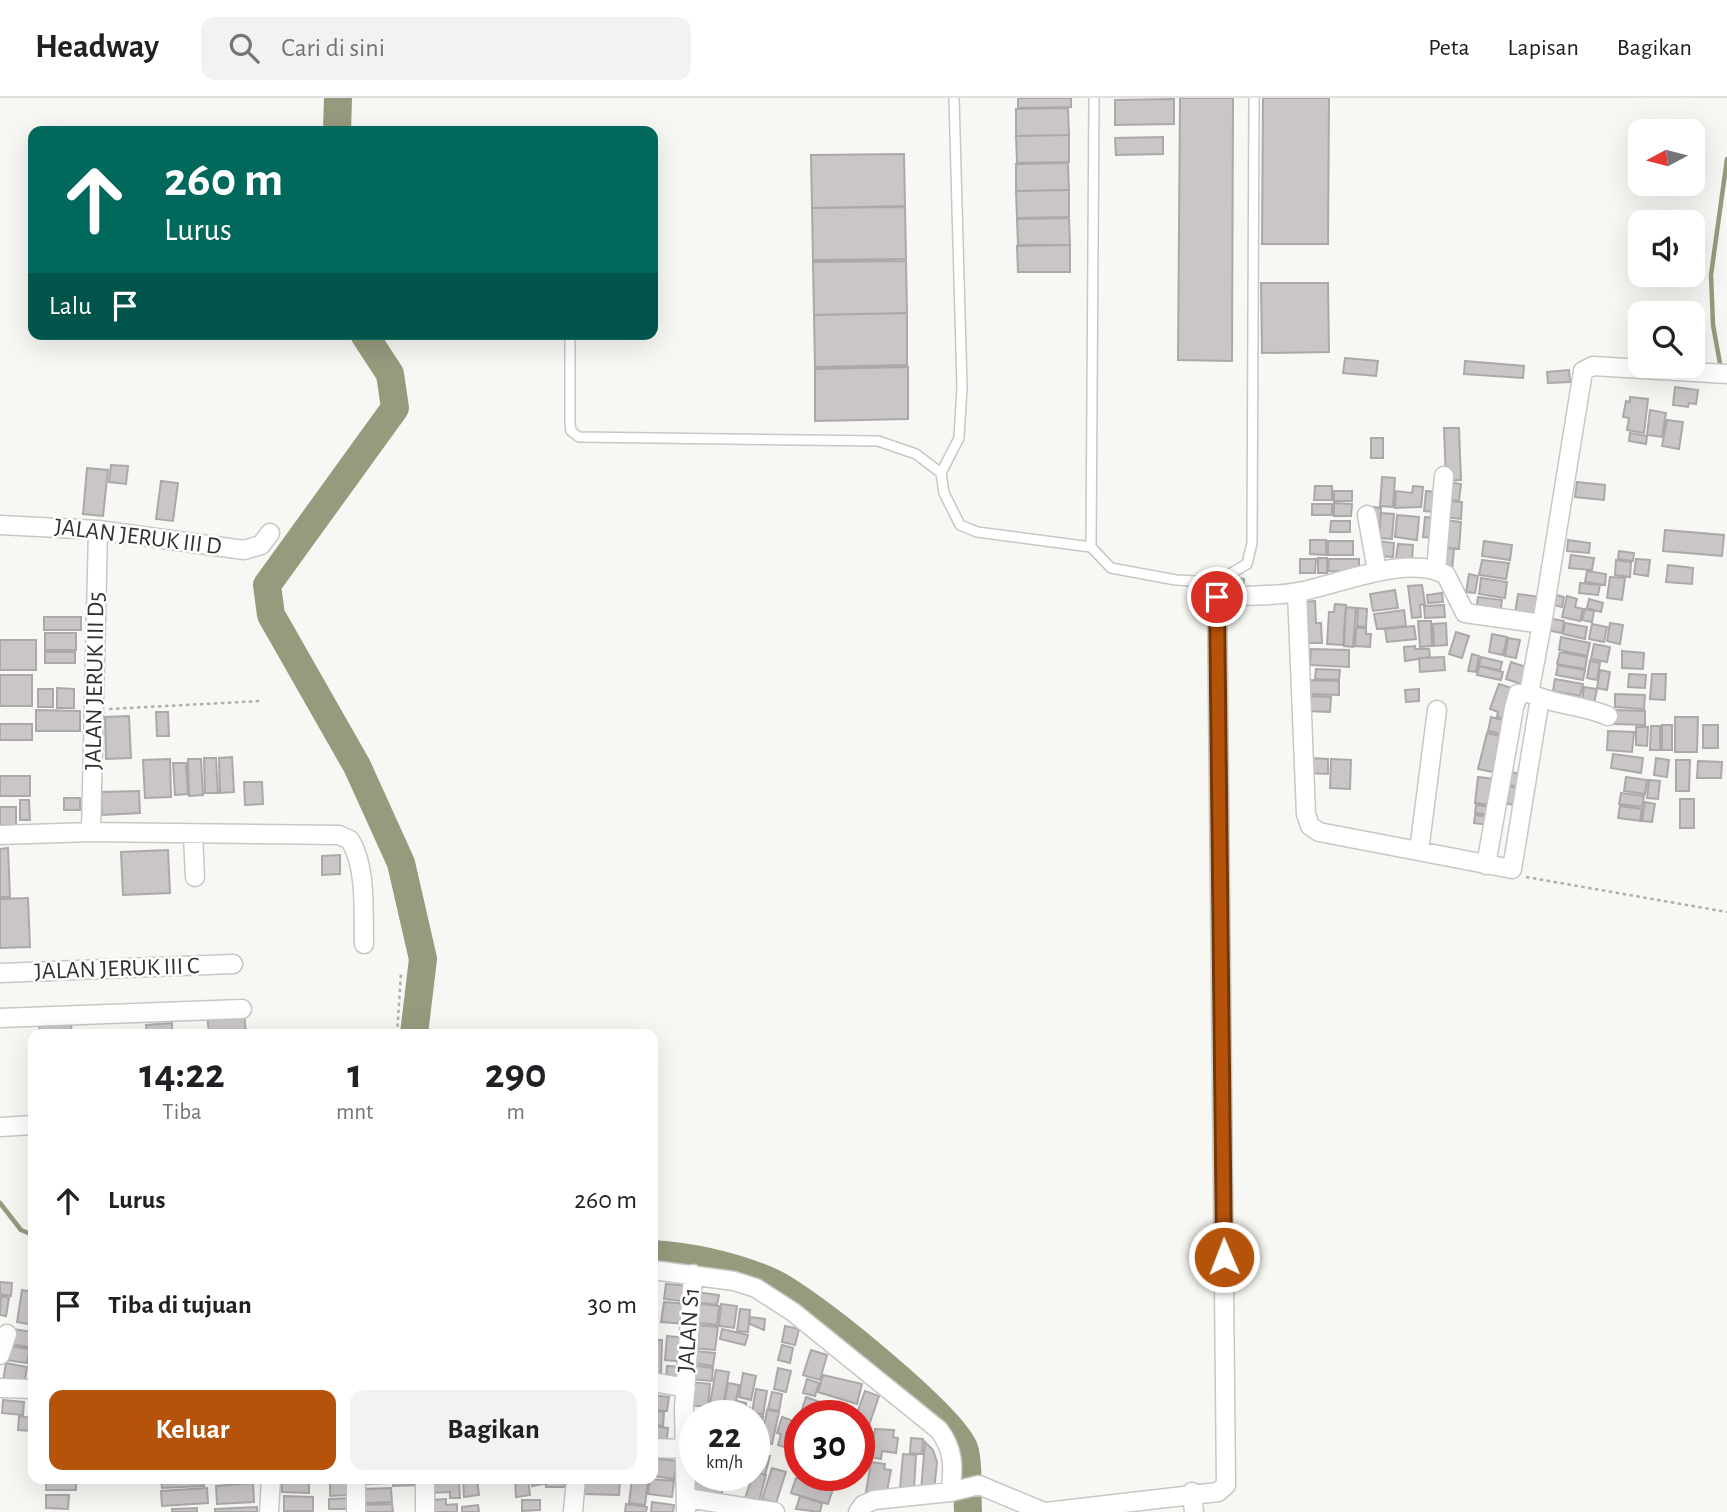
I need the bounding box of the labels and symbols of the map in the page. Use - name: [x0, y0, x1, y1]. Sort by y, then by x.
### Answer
- north arrow: [1628, 119, 1704, 196]
- street label: JALAN JERUK III D: [53, 515, 223, 559]
- pin: [1187, 567, 1247, 627]
- street label: JALAN JERUK III D5: [81, 592, 109, 770]
- street label: JALAN JERUK III C: [34, 954, 200, 984]
- position arrow: [1187, 1220, 1261, 1294]
- street label: JALAN S1: [674, 1287, 704, 1373]
- speed limit sign: 30: [784, 1400, 875, 1491]

